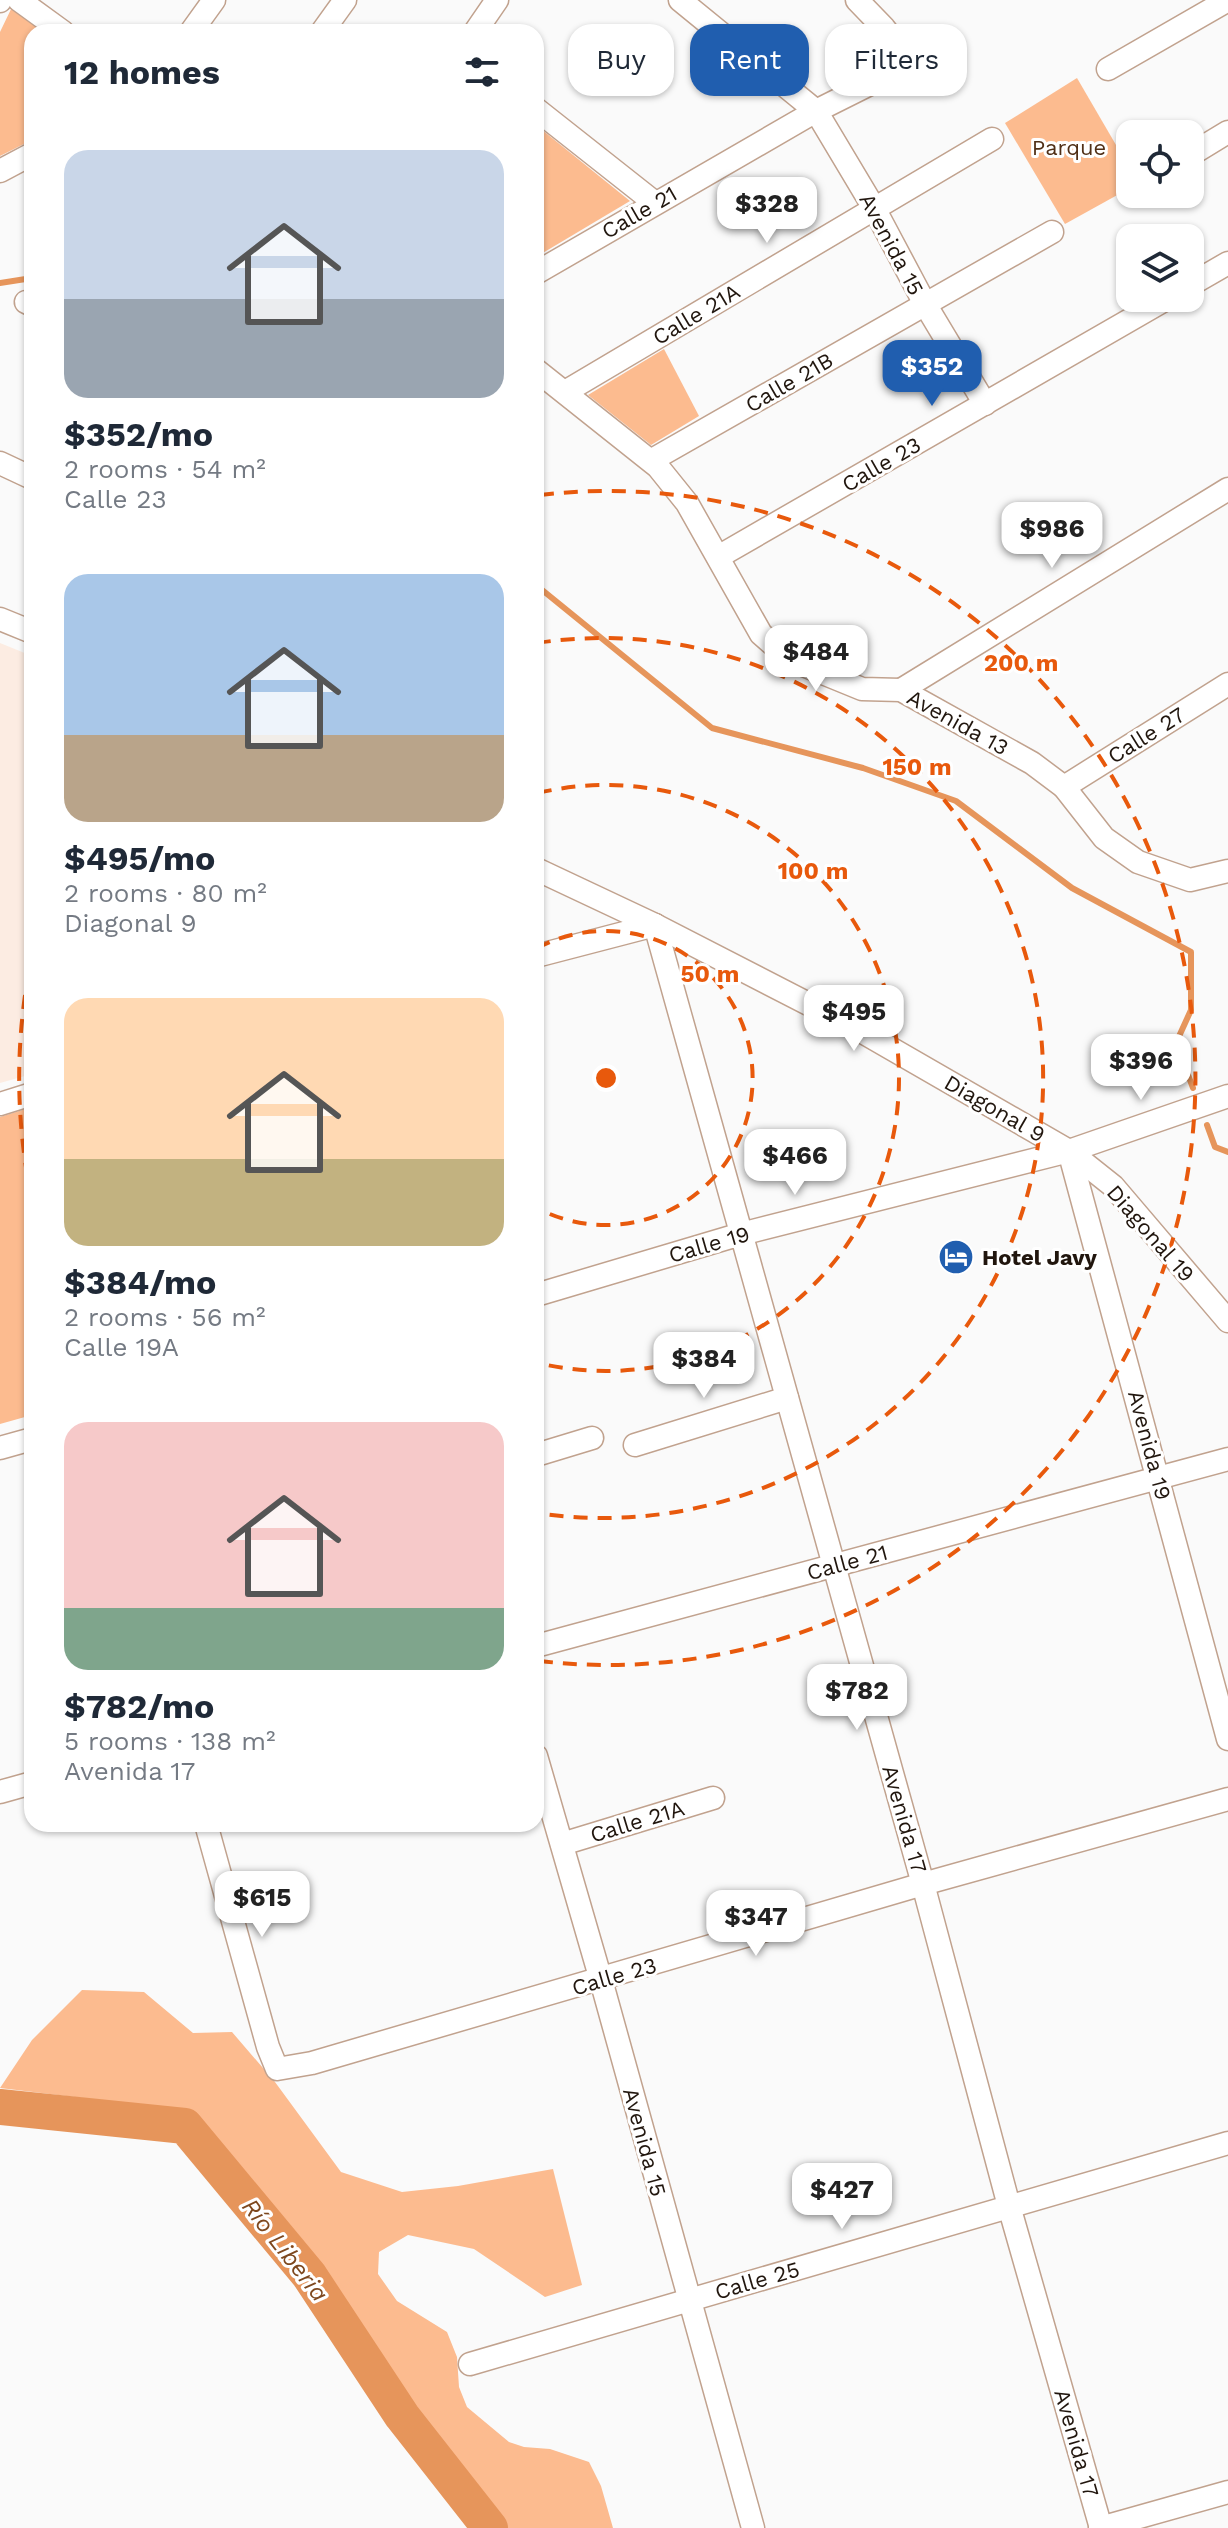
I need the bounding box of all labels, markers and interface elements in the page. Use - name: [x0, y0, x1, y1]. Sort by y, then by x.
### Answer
- chip: Buy: [568, 24, 674, 96]
- chip: Rent: [690, 24, 809, 96]
- chip: Filters: [825, 24, 967, 96]
- icon: filters: [460, 50, 504, 94]
- text: 12 homes: [64, 52, 220, 92]
- map controls: [1116, 120, 1204, 312]
- button: locate: [1116, 120, 1204, 208]
- park label: Parque: [1032, 135, 1106, 160]
- pin: $328: [720, 177, 814, 245]
- street label: Calle 21: [597, 181, 681, 244]
- text: $328: [735, 188, 799, 218]
- street label: Avenida 15: [854, 189, 929, 299]
- icon: home: [212, 202, 356, 346]
- button: layers: [1116, 224, 1204, 312]
- street label: Calle 21A: [648, 279, 744, 350]
- pin: $352: [885, 340, 979, 408]
- street label: Calle 21B: [741, 347, 837, 418]
- text: $352: [901, 351, 963, 381]
- text: $352/mo: [64, 414, 213, 454]
- street label: Calle 23: [837, 432, 925, 497]
- text: 2 rooms · 54 m²: [64, 454, 266, 484]
- text: Calle 23: [64, 484, 167, 514]
- pin: $986: [1005, 502, 1099, 570]
- text: $986: [1019, 513, 1085, 543]
- pin: $484: [769, 625, 863, 693]
- icon: home: [212, 626, 356, 770]
- text: $484: [783, 636, 849, 666]
- text: 200 m: [984, 649, 1058, 677]
- street label: Avenida 13: [903, 684, 1013, 760]
- street label: Calle 27: [1103, 702, 1189, 769]
- text: 150 m: [882, 753, 952, 781]
- text: $495/mo: [64, 838, 215, 878]
- text: 100 m: [778, 857, 848, 885]
- text: 2 rooms · 80 m²: [64, 878, 267, 908]
- text: Diagonal 9: [64, 908, 196, 938]
- text: 50 m: [681, 960, 739, 988]
- pin: $495: [807, 985, 901, 1053]
- text: $495: [822, 996, 886, 1026]
- pin: $396: [1094, 1034, 1188, 1102]
- text: $396: [1109, 1045, 1173, 1075]
- icon: home: [212, 1050, 356, 1194]
- centre of rings: [592, 1064, 620, 1092]
- street label: Diagonal 9: [940, 1070, 1050, 1147]
- pin: $466: [748, 1129, 842, 1197]
- text: $466: [762, 1140, 828, 1170]
- street label: Diagonal 19: [1102, 1180, 1199, 1287]
- street label: Calle 19: [666, 1221, 752, 1268]
- hotel icon: Hotel Javy: [937, 1238, 975, 1276]
- place label: Hotel Javy: [982, 1245, 1098, 1270]
- text: $384/mo: [64, 1262, 216, 1302]
- text: 2 rooms · 56 m²: [64, 1302, 266, 1332]
- text: Calle 19A: [64, 1332, 179, 1362]
- pin: $384: [657, 1332, 751, 1400]
- text: $384: [671, 1343, 737, 1373]
- street label: Avenida 19: [1123, 1388, 1176, 1503]
- icon: home: [212, 1474, 356, 1618]
- street label: Calle 21: [804, 1540, 890, 1585]
- pin: $782: [810, 1664, 904, 1732]
- text: $782: [825, 1675, 889, 1705]
- text: $782/mo: [64, 1686, 214, 1726]
- text: 5 rooms · 138 m²: [64, 1726, 275, 1756]
- text: Avenida 17: [64, 1756, 195, 1786]
- street label: Avenida 17: [877, 1762, 932, 1876]
- street label: Calle 21A: [587, 1795, 687, 1848]
- pin: $615: [215, 1871, 309, 1939]
- text: $615: [233, 1882, 291, 1912]
- pin: $347: [709, 1890, 803, 1958]
- text: $347: [724, 1901, 788, 1931]
- street label: Calle 23: [569, 1952, 659, 2000]
- street label: Avenida 15: [618, 2085, 671, 2199]
- pin: $427: [795, 2163, 889, 2231]
- text: $427: [810, 2174, 874, 2204]
- water label: Río Liberia: [236, 2193, 334, 2307]
- street label: Calle 25: [712, 2256, 802, 2304]
- street label: Avenida 17: [1049, 2386, 1104, 2500]

